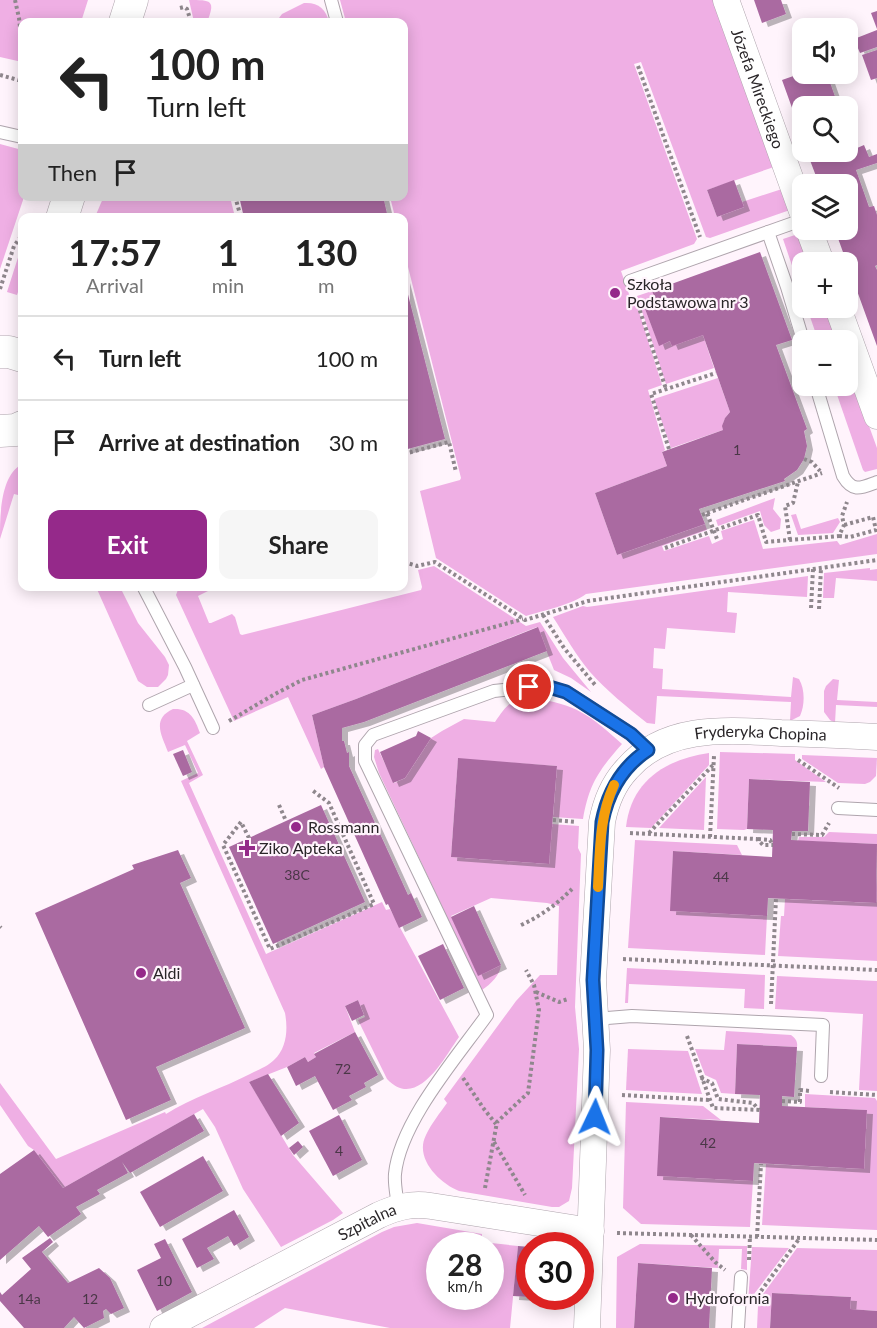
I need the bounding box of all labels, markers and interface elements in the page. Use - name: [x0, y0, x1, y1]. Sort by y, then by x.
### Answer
- map controls: [792, 18, 858, 396]
- button: sound: [792, 18, 858, 84]
- street label: Józefa Mireckiego: [728, 26, 789, 151]
- text: 100 m: [147, 39, 265, 89]
- icon: left: [48, 42, 126, 120]
- text: Turn left: [147, 90, 246, 123]
- button: search: [792, 96, 858, 162]
- icon: arrive: [109, 156, 142, 189]
- text: Then: [48, 159, 97, 186]
- button: layers: [792, 174, 858, 240]
- text: 17:57: [69, 230, 161, 274]
- text: 1: [218, 230, 239, 274]
- text: 130: [295, 230, 357, 274]
- button: +: [792, 252, 858, 318]
- text: Arrival: [86, 273, 144, 297]
- text: min: [212, 273, 244, 297]
- text: m: [318, 273, 334, 297]
- place label: Szkoła Podstawowa nr 3: [627, 274, 749, 311]
- marker: Szkoła Podstawowa nr 3: [608, 286, 622, 300]
- button: −: [792, 330, 858, 396]
- icon: left: [48, 342, 81, 375]
- text: Turn left: [99, 345, 181, 372]
- text: 100 m: [316, 345, 378, 372]
- icon: arrive: [48, 426, 81, 459]
- text: Arrive at destination: [99, 429, 300, 456]
- text: 30 m: [329, 429, 378, 456]
- house number: 1: [733, 441, 741, 458]
- button: Exit: [48, 510, 207, 579]
- button: Share: [219, 510, 378, 579]
- pin: [503, 661, 554, 712]
- icon: arrive: [512, 670, 545, 703]
- street label: Fryderyka Chopina: [693, 721, 827, 744]
- place label: Rossmann: [308, 817, 379, 836]
- marker: Rossmann: [289, 820, 303, 834]
- place label: Ziko Apteka: [259, 838, 343, 857]
- marker: Ziko Apteka: [240, 841, 254, 855]
- house number: 38C: [284, 866, 310, 883]
- house number: 44: [713, 868, 729, 885]
- place label: Aldi: [153, 963, 180, 982]
- marker: Aldi: [134, 966, 148, 980]
- house number: 72: [335, 1060, 351, 1077]
- position arrow: [563, 1085, 627, 1149]
- house number: 42: [700, 1134, 716, 1151]
- house number: 4: [335, 1142, 343, 1159]
- street label: Szpitalna: [334, 1199, 398, 1244]
- speed limit sign: 30: [516, 1232, 594, 1310]
- text: 28: [448, 1246, 482, 1282]
- house number: 10: [156, 1272, 172, 1289]
- text: km/h: [447, 1277, 483, 1295]
- place label: Hydrofornia: [685, 1288, 769, 1307]
- house number: 14a: [17, 1290, 41, 1307]
- house number: 12: [82, 1290, 98, 1307]
- marker: Hydrofornia: [666, 1291, 680, 1305]

